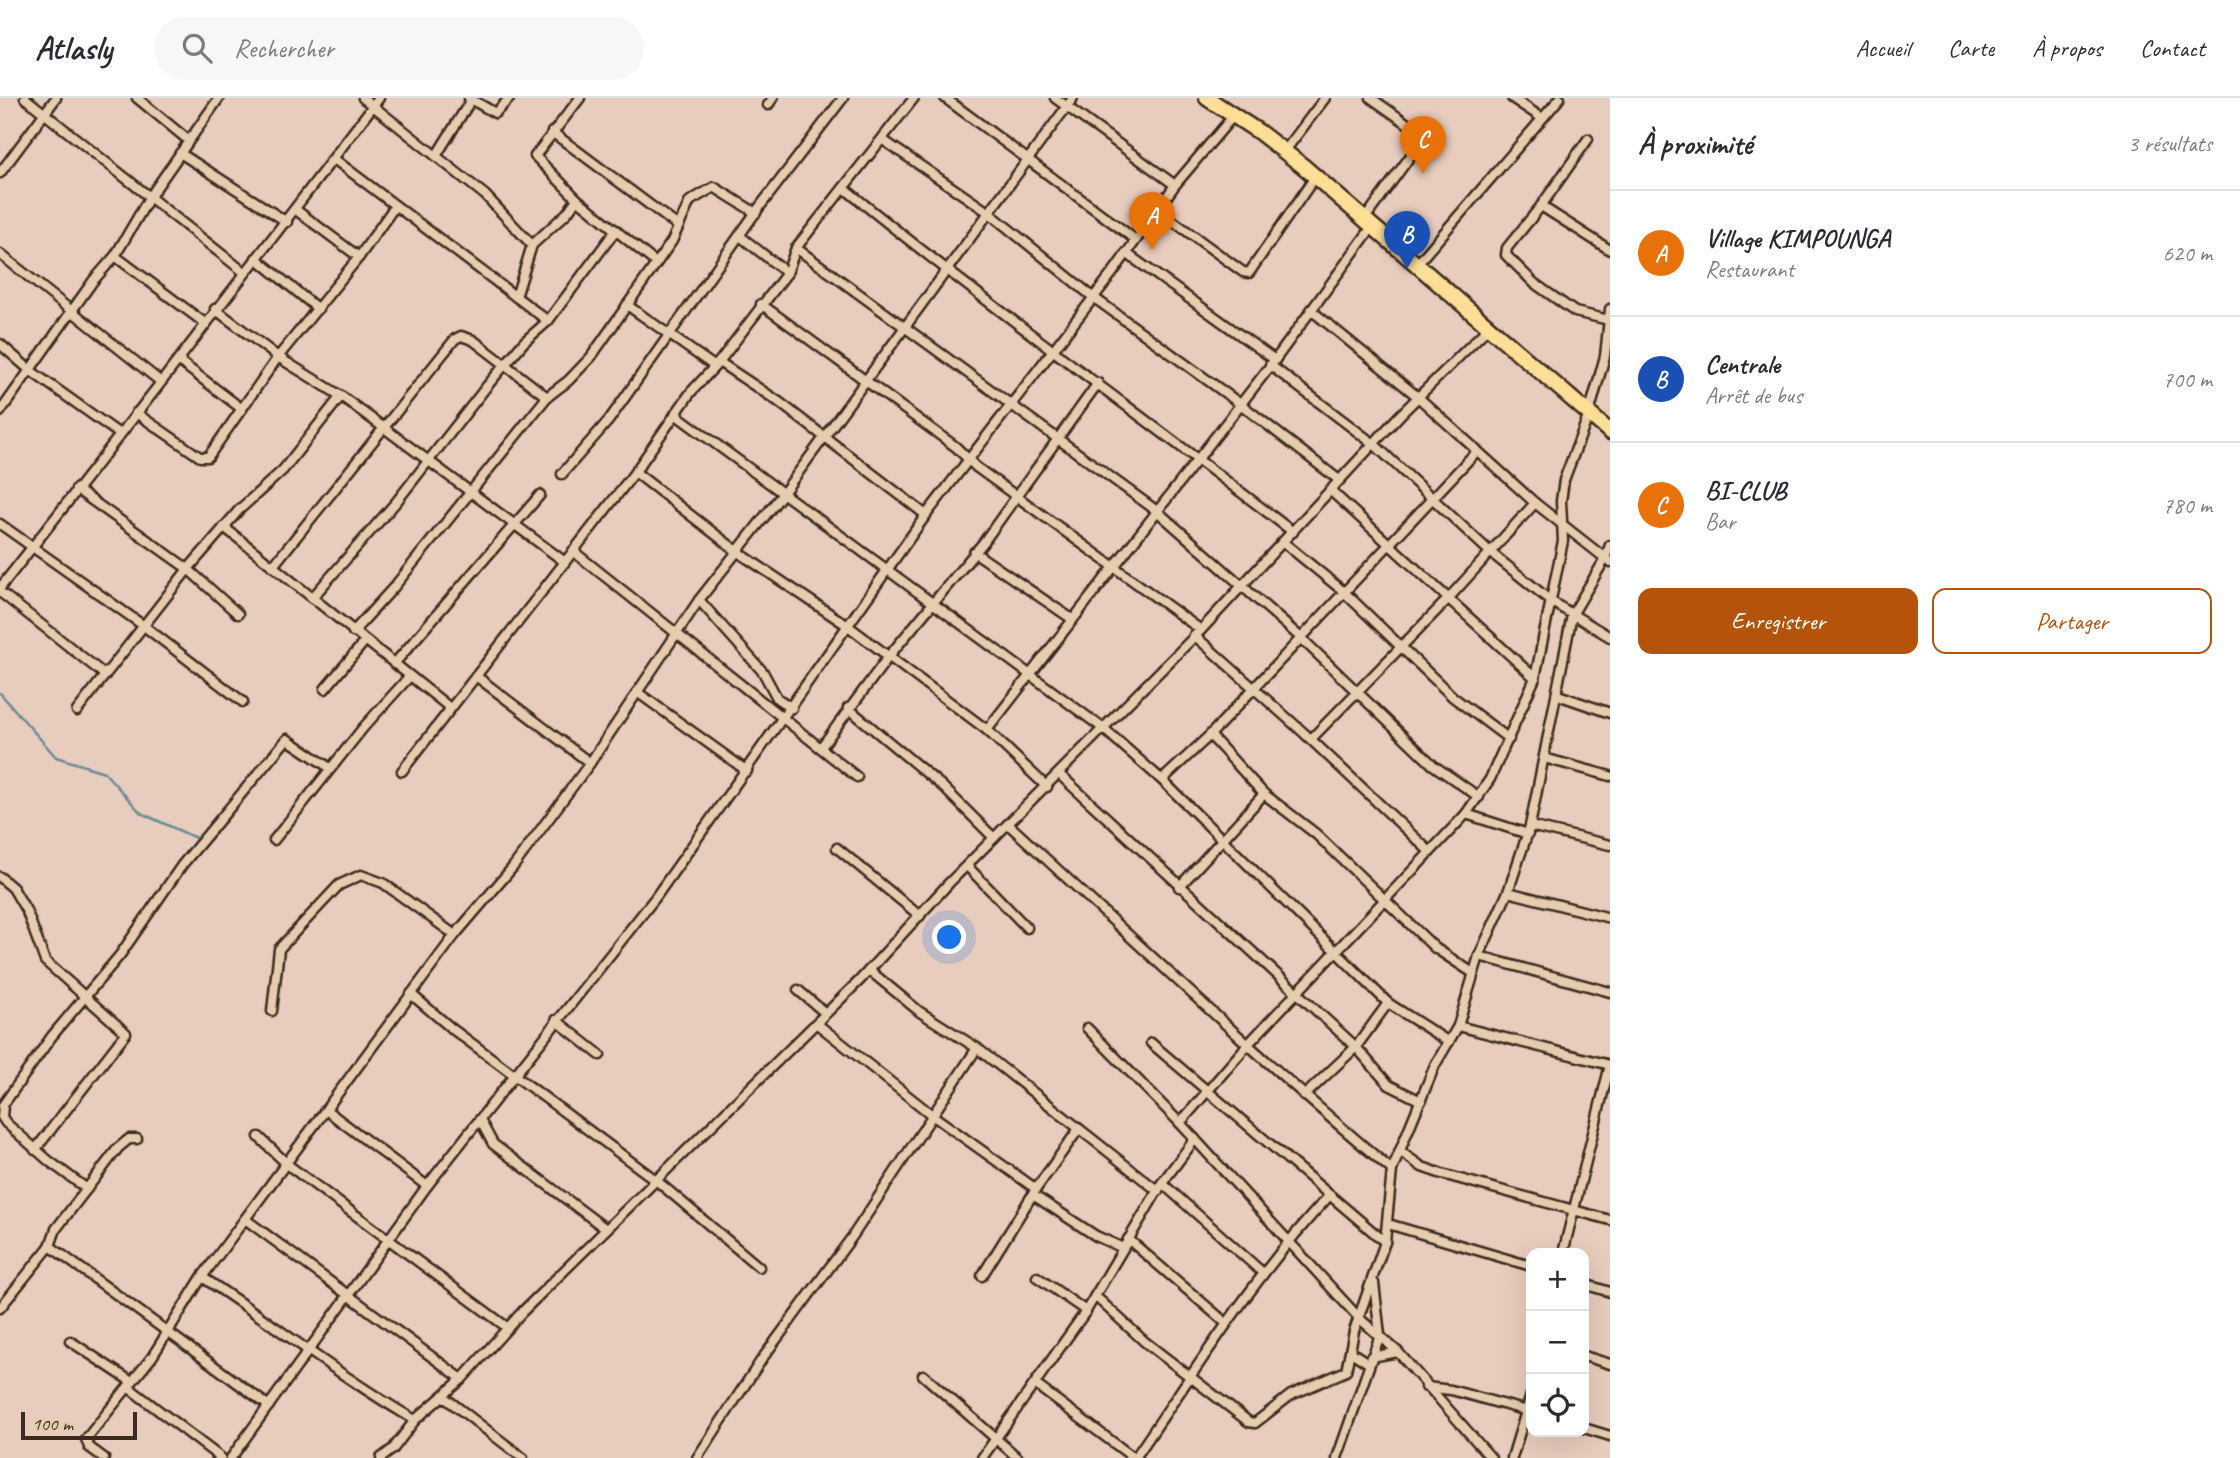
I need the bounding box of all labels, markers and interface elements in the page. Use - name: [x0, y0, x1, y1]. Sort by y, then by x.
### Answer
- search box: [154, 17, 644, 80]
- text: Atlasly: [35, 27, 112, 69]
- icon: search: [178, 29, 216, 67]
- text: Rechercher: [234, 32, 334, 65]
- text: Accueil: [1856, 33, 1910, 63]
- text: Carte: [1948, 33, 1994, 63]
- text: À propos: [2032, 33, 2102, 63]
- text: Contact: [2140, 33, 2205, 63]
- pin: C: [1400, 116, 1446, 174]
- text: À proximité: [1638, 125, 1752, 163]
- text: 3 résultats: [2128, 129, 2212, 158]
- pin: A: [1129, 192, 1175, 250]
- pin: B: [1384, 211, 1430, 269]
- text: Village KIMPOUNGA: [1705, 222, 1890, 255]
- text: A: [1655, 239, 1667, 268]
- text: 620 m: [2163, 239, 2212, 268]
- text: Restaurant: [1705, 255, 1794, 284]
- text: Centrale: [1705, 348, 1780, 381]
- text: B: [1655, 365, 1667, 394]
- text: 700 m: [2163, 365, 2212, 394]
- text: Arrêt de bus: [1705, 381, 1802, 410]
- text: BI-CLUB: [1705, 474, 1786, 507]
- text: C: [1656, 491, 1666, 520]
- text: 780 m: [2163, 491, 2212, 520]
- text: Bar: [1705, 507, 1735, 536]
- button: Enregistrer: [1638, 588, 1918, 654]
- button: Partager: [1932, 588, 2212, 654]
- your location: [932, 920, 966, 954]
- map controls: [1526, 1248, 1589, 1437]
- button: +: [1526, 1248, 1589, 1311]
- button: −: [1526, 1311, 1589, 1374]
- button: locate: [1526, 1374, 1589, 1437]
- scale bar: [21, 1409, 136, 1441]
- text: 100 m: [32, 1412, 73, 1436]

